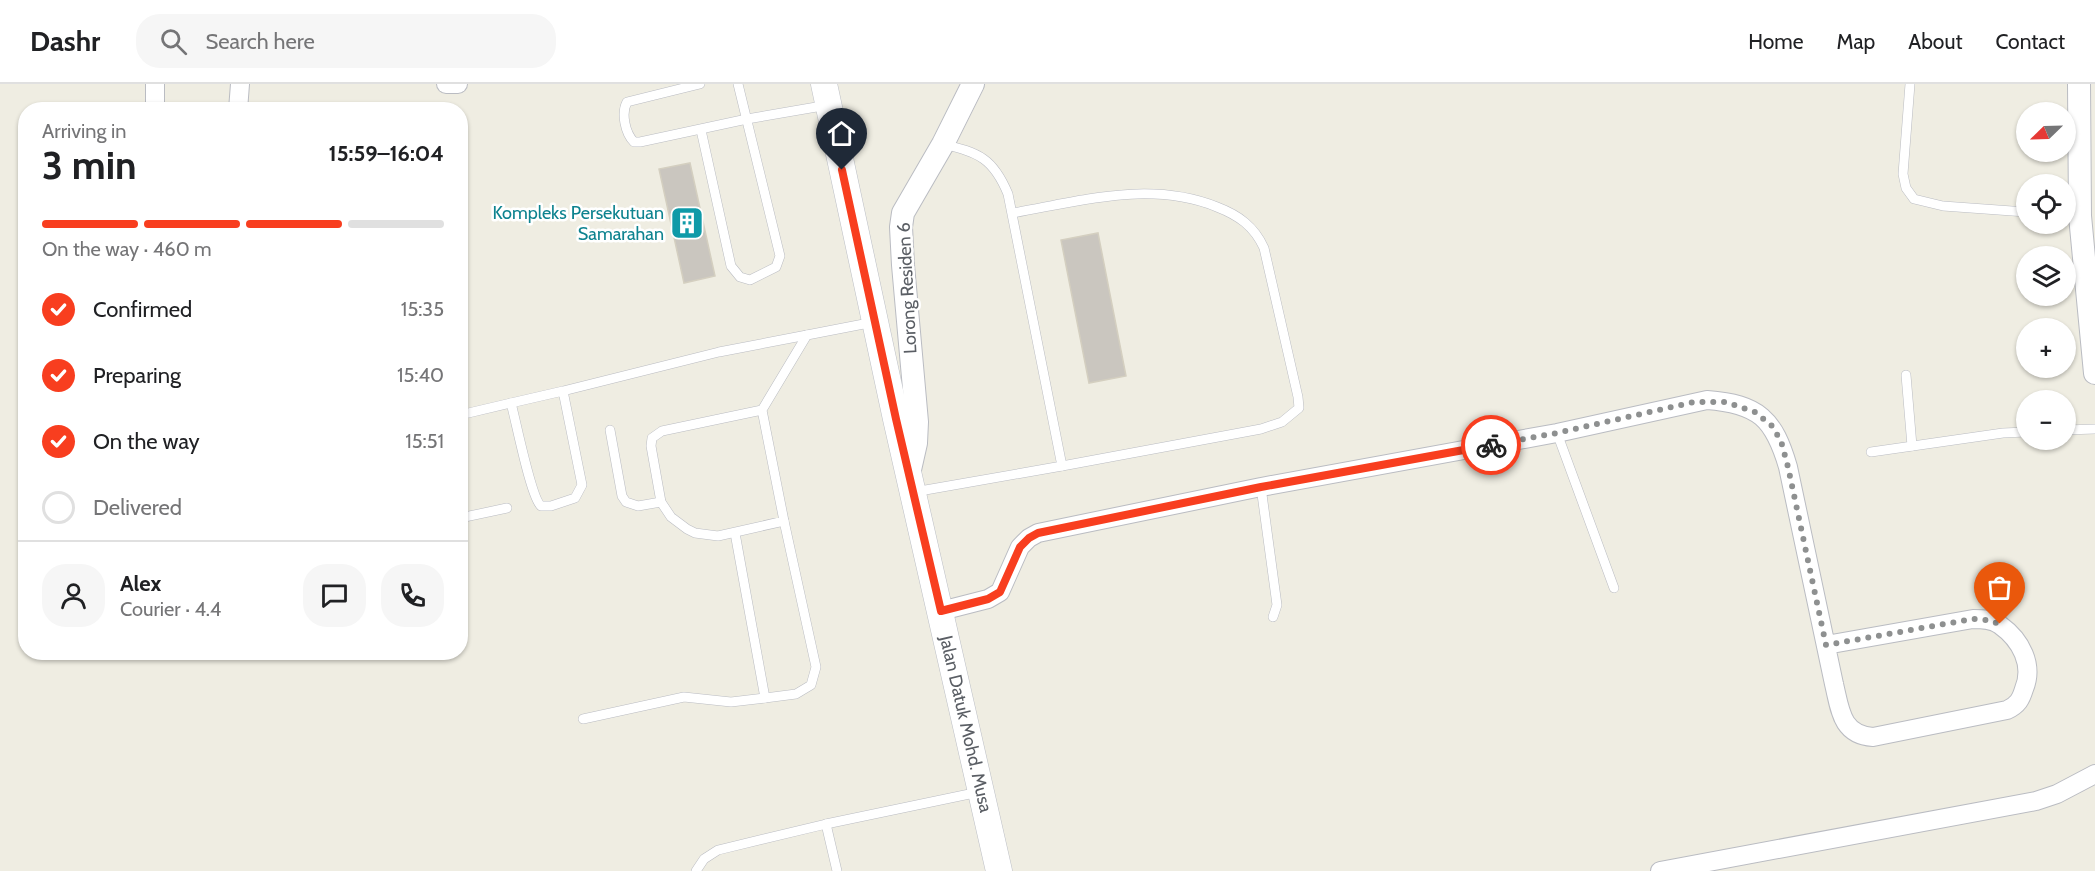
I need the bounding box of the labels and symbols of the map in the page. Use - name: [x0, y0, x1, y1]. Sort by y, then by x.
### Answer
- north arrow: [2016, 102, 2076, 162]
- pin: [816, 108, 867, 170]
- place label: Kompleks Persekutuan Samarahan: [492, 202, 664, 245]
- building icon: Kompleks Persekutuan Samarahan: [669, 205, 705, 241]
- street label: Lorong Residen 6: [893, 222, 921, 354]
- courier: [1461, 415, 1521, 475]
- pin: [1974, 562, 2025, 624]
- street label: Jalan Datuk Mohd. Musa: [935, 632, 997, 815]

